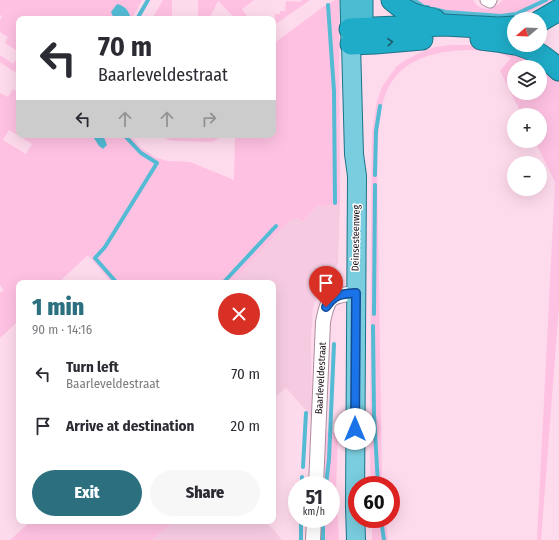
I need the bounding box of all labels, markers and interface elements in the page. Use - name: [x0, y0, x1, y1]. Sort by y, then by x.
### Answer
- north arrow: [507, 12, 547, 52]
- map controls: [507, 12, 547, 196]
- text: 70 m: [98, 30, 152, 63]
- icon: left: [32, 32, 84, 84]
- one-way arrow: [387, 38, 393, 47]
- button: layers: [507, 60, 547, 100]
- text: Baarleveldestraat: [98, 64, 228, 86]
- icon: left: [72, 108, 94, 130]
- icon: ahead: [114, 108, 136, 130]
- icon: ahead: [156, 108, 178, 130]
- icon: right: [198, 108, 220, 130]
- button: +: [507, 108, 547, 148]
- button: −: [507, 156, 547, 196]
- street label: Deinsesteenweg: [349, 204, 363, 271]
- pin: [309, 266, 343, 307]
- icon: arrive: [315, 272, 337, 294]
- text: 1 min: [32, 293, 84, 321]
- button: close: [218, 293, 260, 335]
- text: 90 m · 14:16: [32, 322, 92, 337]
- street label: Baarleveldestraat: [313, 341, 329, 414]
- text: Turn left: [66, 358, 119, 376]
- icon: left: [32, 363, 54, 385]
- text: 70 m: [231, 365, 260, 383]
- text: Baarleveldestraat: [66, 376, 160, 391]
- position arrow: [334, 408, 376, 450]
- icon: arrive: [32, 415, 54, 437]
- text: Arrive at destination: [66, 417, 194, 435]
- text: 20 m: [231, 417, 260, 435]
- button: Exit: [32, 470, 142, 516]
- button: Share: [150, 470, 260, 516]
- speed limit sign: 60: [348, 476, 400, 528]
- text: 51: [305, 485, 323, 509]
- text: km/h: [303, 506, 325, 518]

